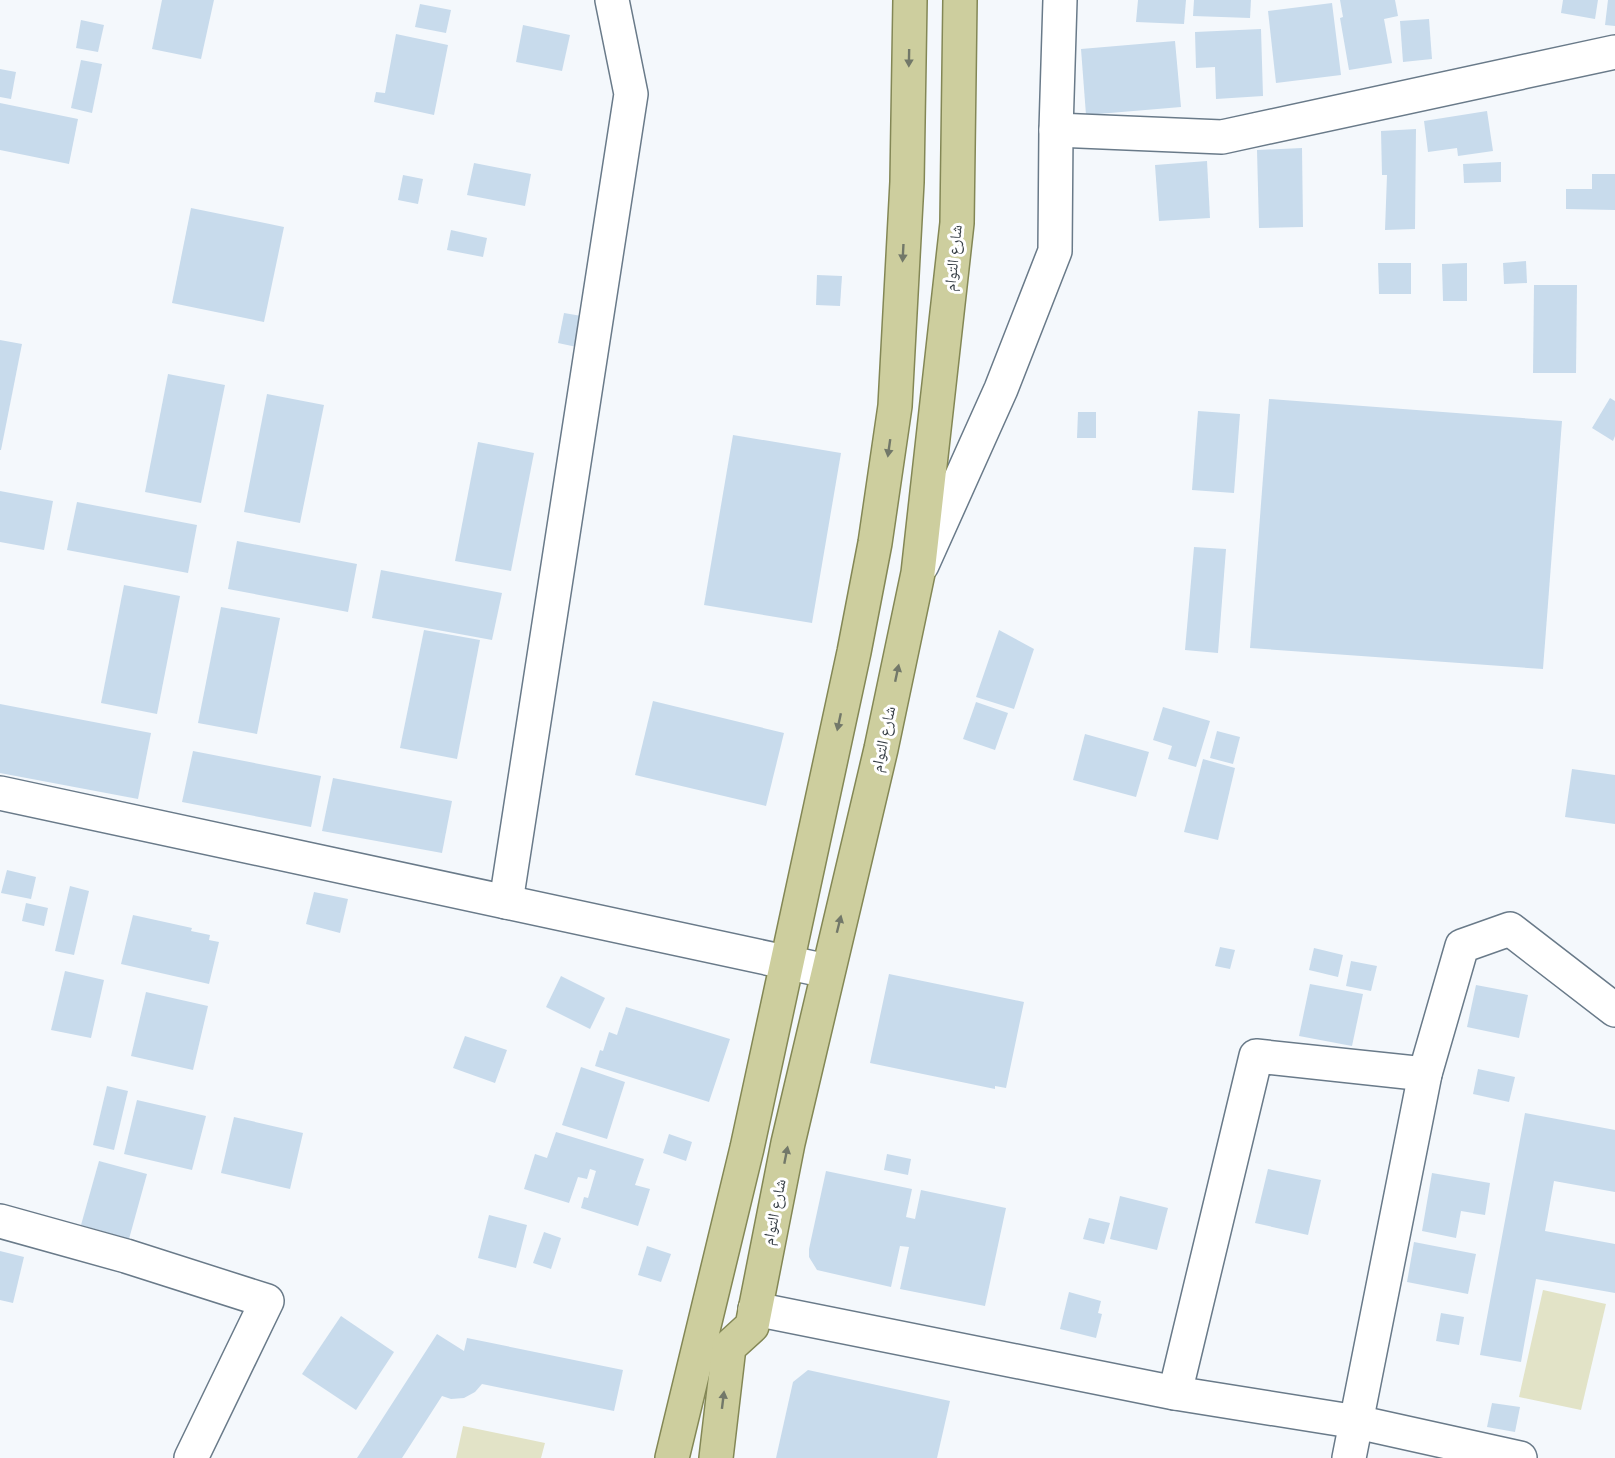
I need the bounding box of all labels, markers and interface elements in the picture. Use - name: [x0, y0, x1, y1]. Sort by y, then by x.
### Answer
- one-way arrow: [904, 49, 914, 68]
- street label: شارع التوام: [941, 224, 967, 292]
- one-way arrow: [898, 244, 907, 263]
- one-way arrow: [884, 438, 893, 457]
- one-way arrow: [893, 663, 902, 682]
- street label: شارع التوام: [868, 704, 900, 774]
- one-way arrow: [833, 713, 843, 731]
- one-way arrow: [834, 915, 844, 933]
- one-way arrow: [782, 1146, 791, 1165]
- street label: شارع التوام: [759, 1178, 791, 1247]
- one-way arrow: [718, 1390, 727, 1409]

